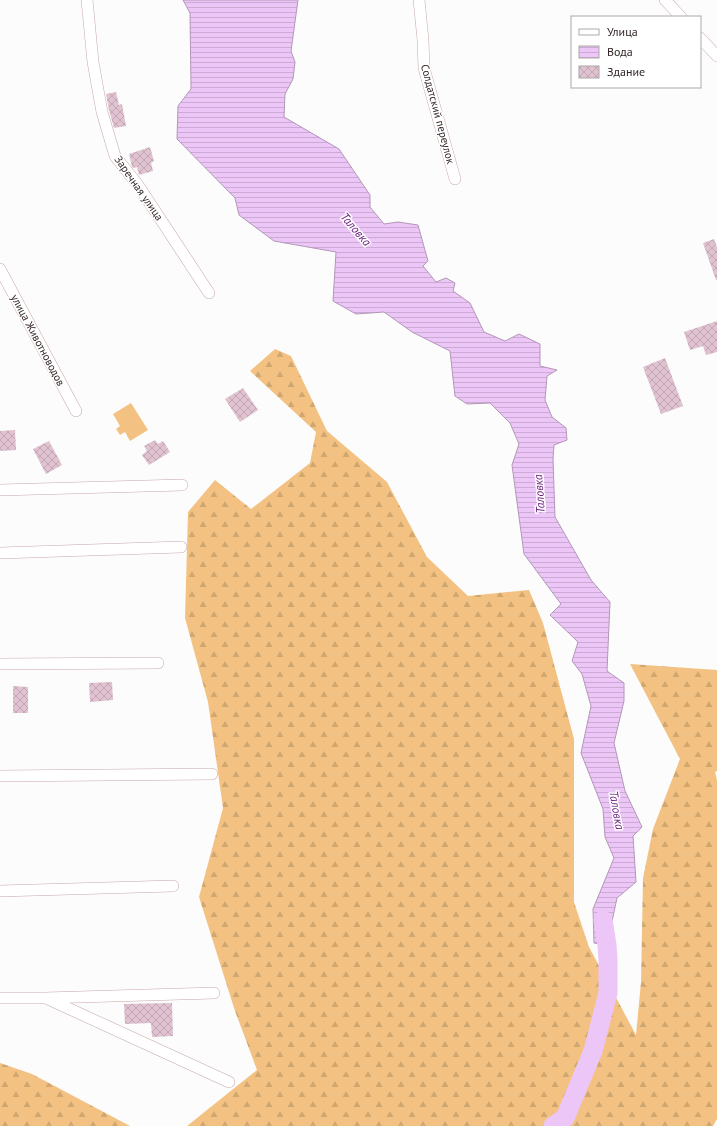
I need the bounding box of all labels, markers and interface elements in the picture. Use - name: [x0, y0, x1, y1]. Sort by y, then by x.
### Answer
- legend: [571, 16, 701, 88]
- text: Улица: [607, 24, 638, 39]
- text: Вода: [607, 44, 633, 59]
- street label: Солдатский переулок: [418, 63, 458, 166]
- text: Здание: [607, 64, 645, 79]
- street label: Заречная улица: [112, 153, 166, 223]
- water label: Таловка: [337, 209, 375, 249]
- street label: улица Животноводов: [8, 292, 68, 388]
- water label: Таловка: [530, 474, 548, 514]
- water label: Таловка: [606, 789, 628, 831]

